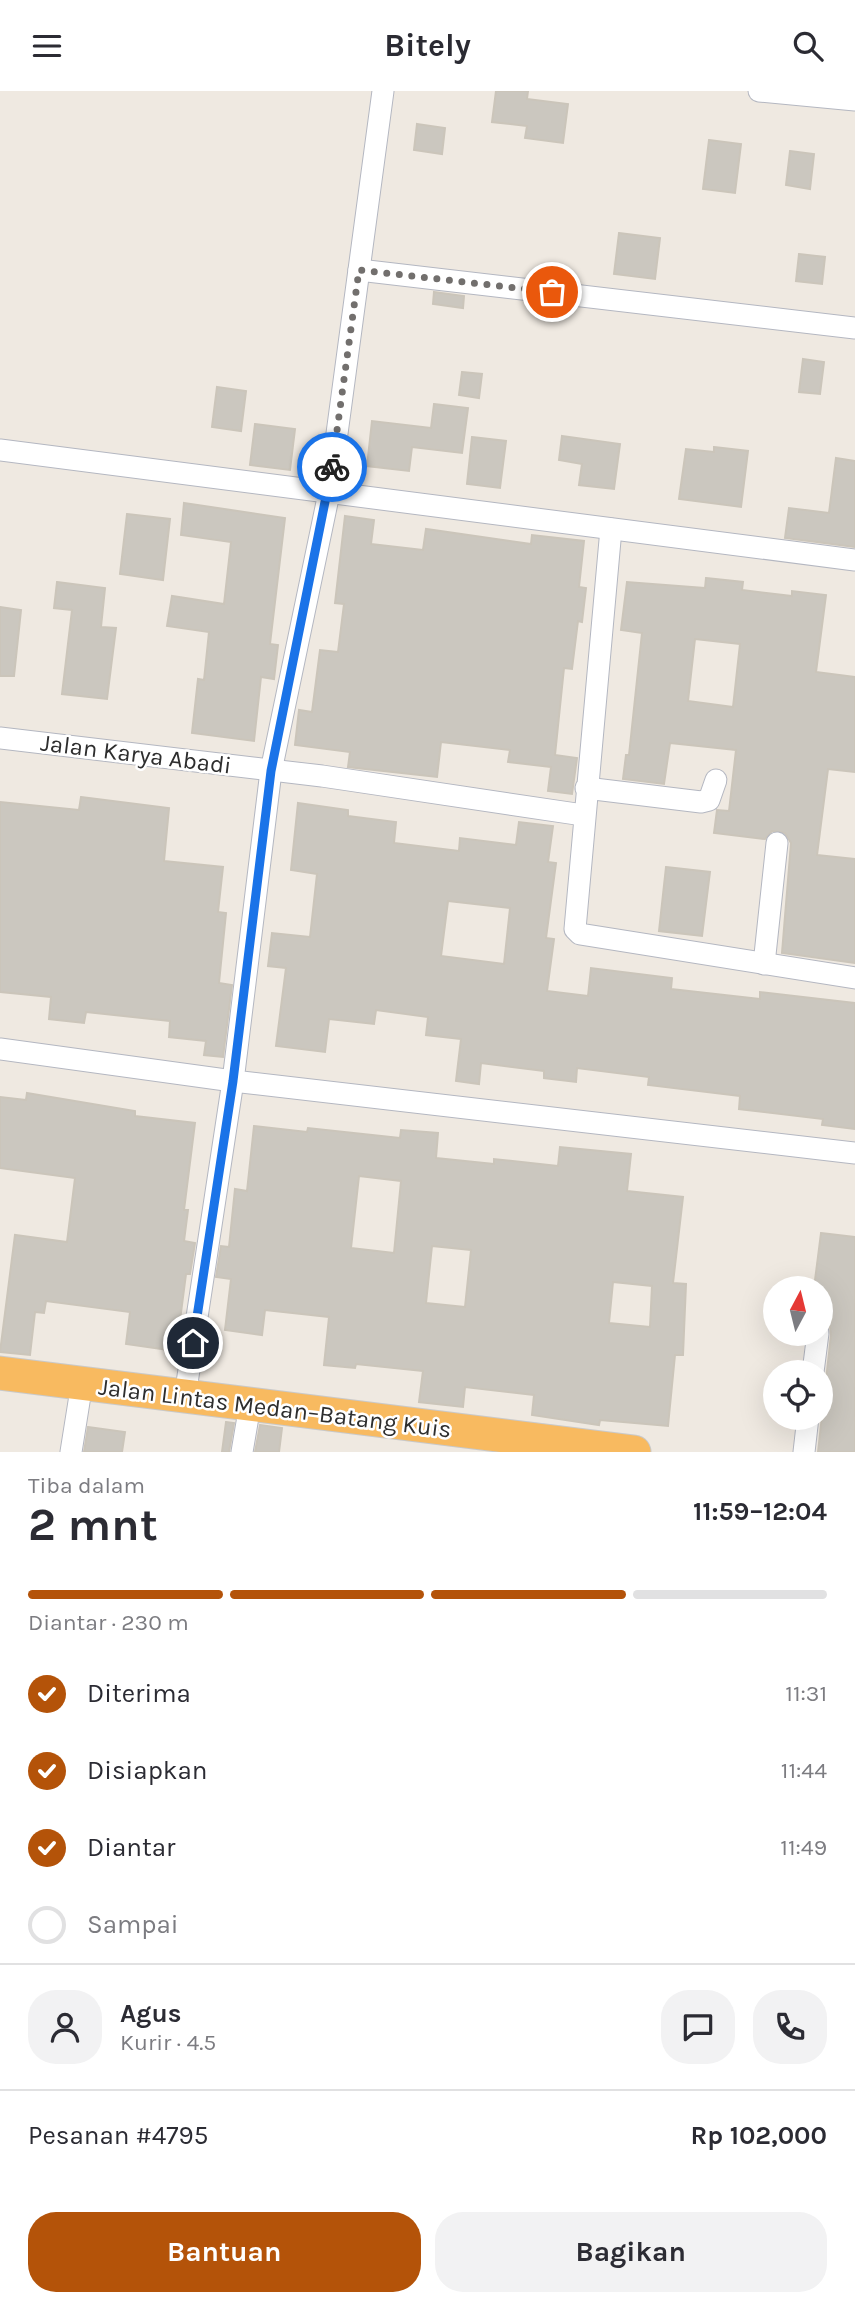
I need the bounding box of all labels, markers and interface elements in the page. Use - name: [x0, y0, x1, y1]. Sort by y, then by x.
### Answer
- icon: menu: [28, 27, 66, 65]
- text: Bitely: [384, 27, 471, 64]
- icon: search: [789, 27, 827, 65]
- pin: [522, 262, 582, 322]
- icon: bag: [533, 273, 571, 311]
- courier: [297, 432, 367, 502]
- icon: bike: [313, 448, 351, 486]
- street label: Jalan Karya Abadi: [39, 728, 233, 780]
- north arrow: [763, 1276, 833, 1346]
- map controls: [763, 1276, 833, 1430]
- pin: [163, 1313, 223, 1373]
- icon: home: [174, 1324, 212, 1362]
- button: locate: [763, 1360, 833, 1430]
- street label: Jalan Lintas Medan–Batang Kuis: [97, 1372, 453, 1444]
- text: Tiba dalam: [28, 1472, 145, 1499]
- text: 11:59–12:04: [693, 1496, 827, 1527]
- text: 2 mnt: [28, 1498, 158, 1552]
- text: Diantar · 230 m: [28, 1609, 189, 1636]
- icon: check: [28, 1675, 66, 1713]
- text: Diterima: [87, 1678, 191, 1709]
- text: 11:31: [785, 1680, 827, 1707]
- icon: check: [28, 1752, 66, 1790]
- text: Disiapkan: [87, 1755, 207, 1786]
- text: 11:44: [781, 1757, 827, 1784]
- icon: check: [28, 1829, 66, 1867]
- text: Diantar: [87, 1832, 175, 1863]
- text: 11:49: [780, 1834, 827, 1861]
- text: Sampai: [87, 1909, 179, 1940]
- button: person: [28, 1990, 102, 2064]
- button: chat: [661, 1990, 735, 2064]
- button: phone: [753, 1990, 827, 2064]
- text: Agus: [120, 1998, 181, 2029]
- text: Kurir · 4.5: [120, 2029, 216, 2056]
- text: Pesanan #4795: [28, 2120, 208, 2151]
- text: Rp 102,000: [690, 2120, 827, 2151]
- button: Bantuan: [28, 2212, 421, 2292]
- button: Bagikan: [435, 2212, 827, 2292]

